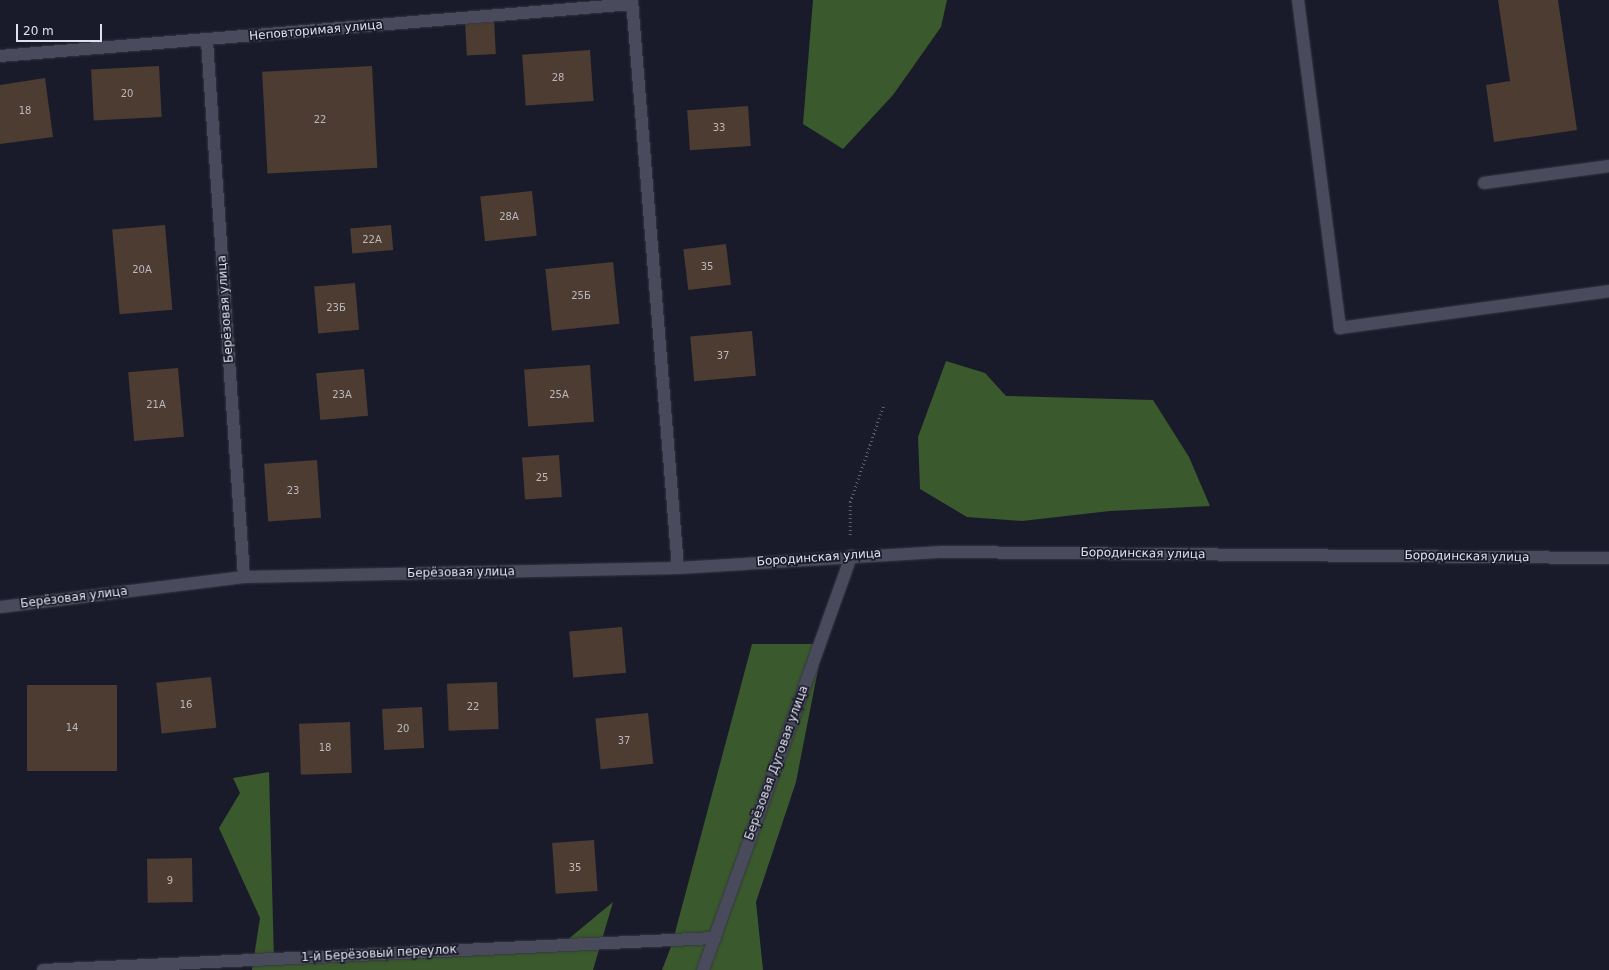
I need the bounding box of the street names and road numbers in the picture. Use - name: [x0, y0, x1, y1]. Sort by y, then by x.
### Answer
- street label: Неповторимая улица: [249, 18, 383, 44]
- street label: Берёзовая улица: [215, 255, 237, 363]
- street label: Бородинская улица: [756, 546, 882, 570]
- street label: Бородинская улица: [1080, 546, 1206, 562]
- street label: Бородинская улица: [1404, 549, 1530, 565]
- street label: Берёзовая улица: [407, 565, 515, 581]
- street label: Берёзовая улица: [20, 584, 128, 612]
- street label: Берёзовая Дуговая улица: [742, 684, 812, 842]
- street label: 1-й Берёзовый переулок: [301, 943, 457, 965]

